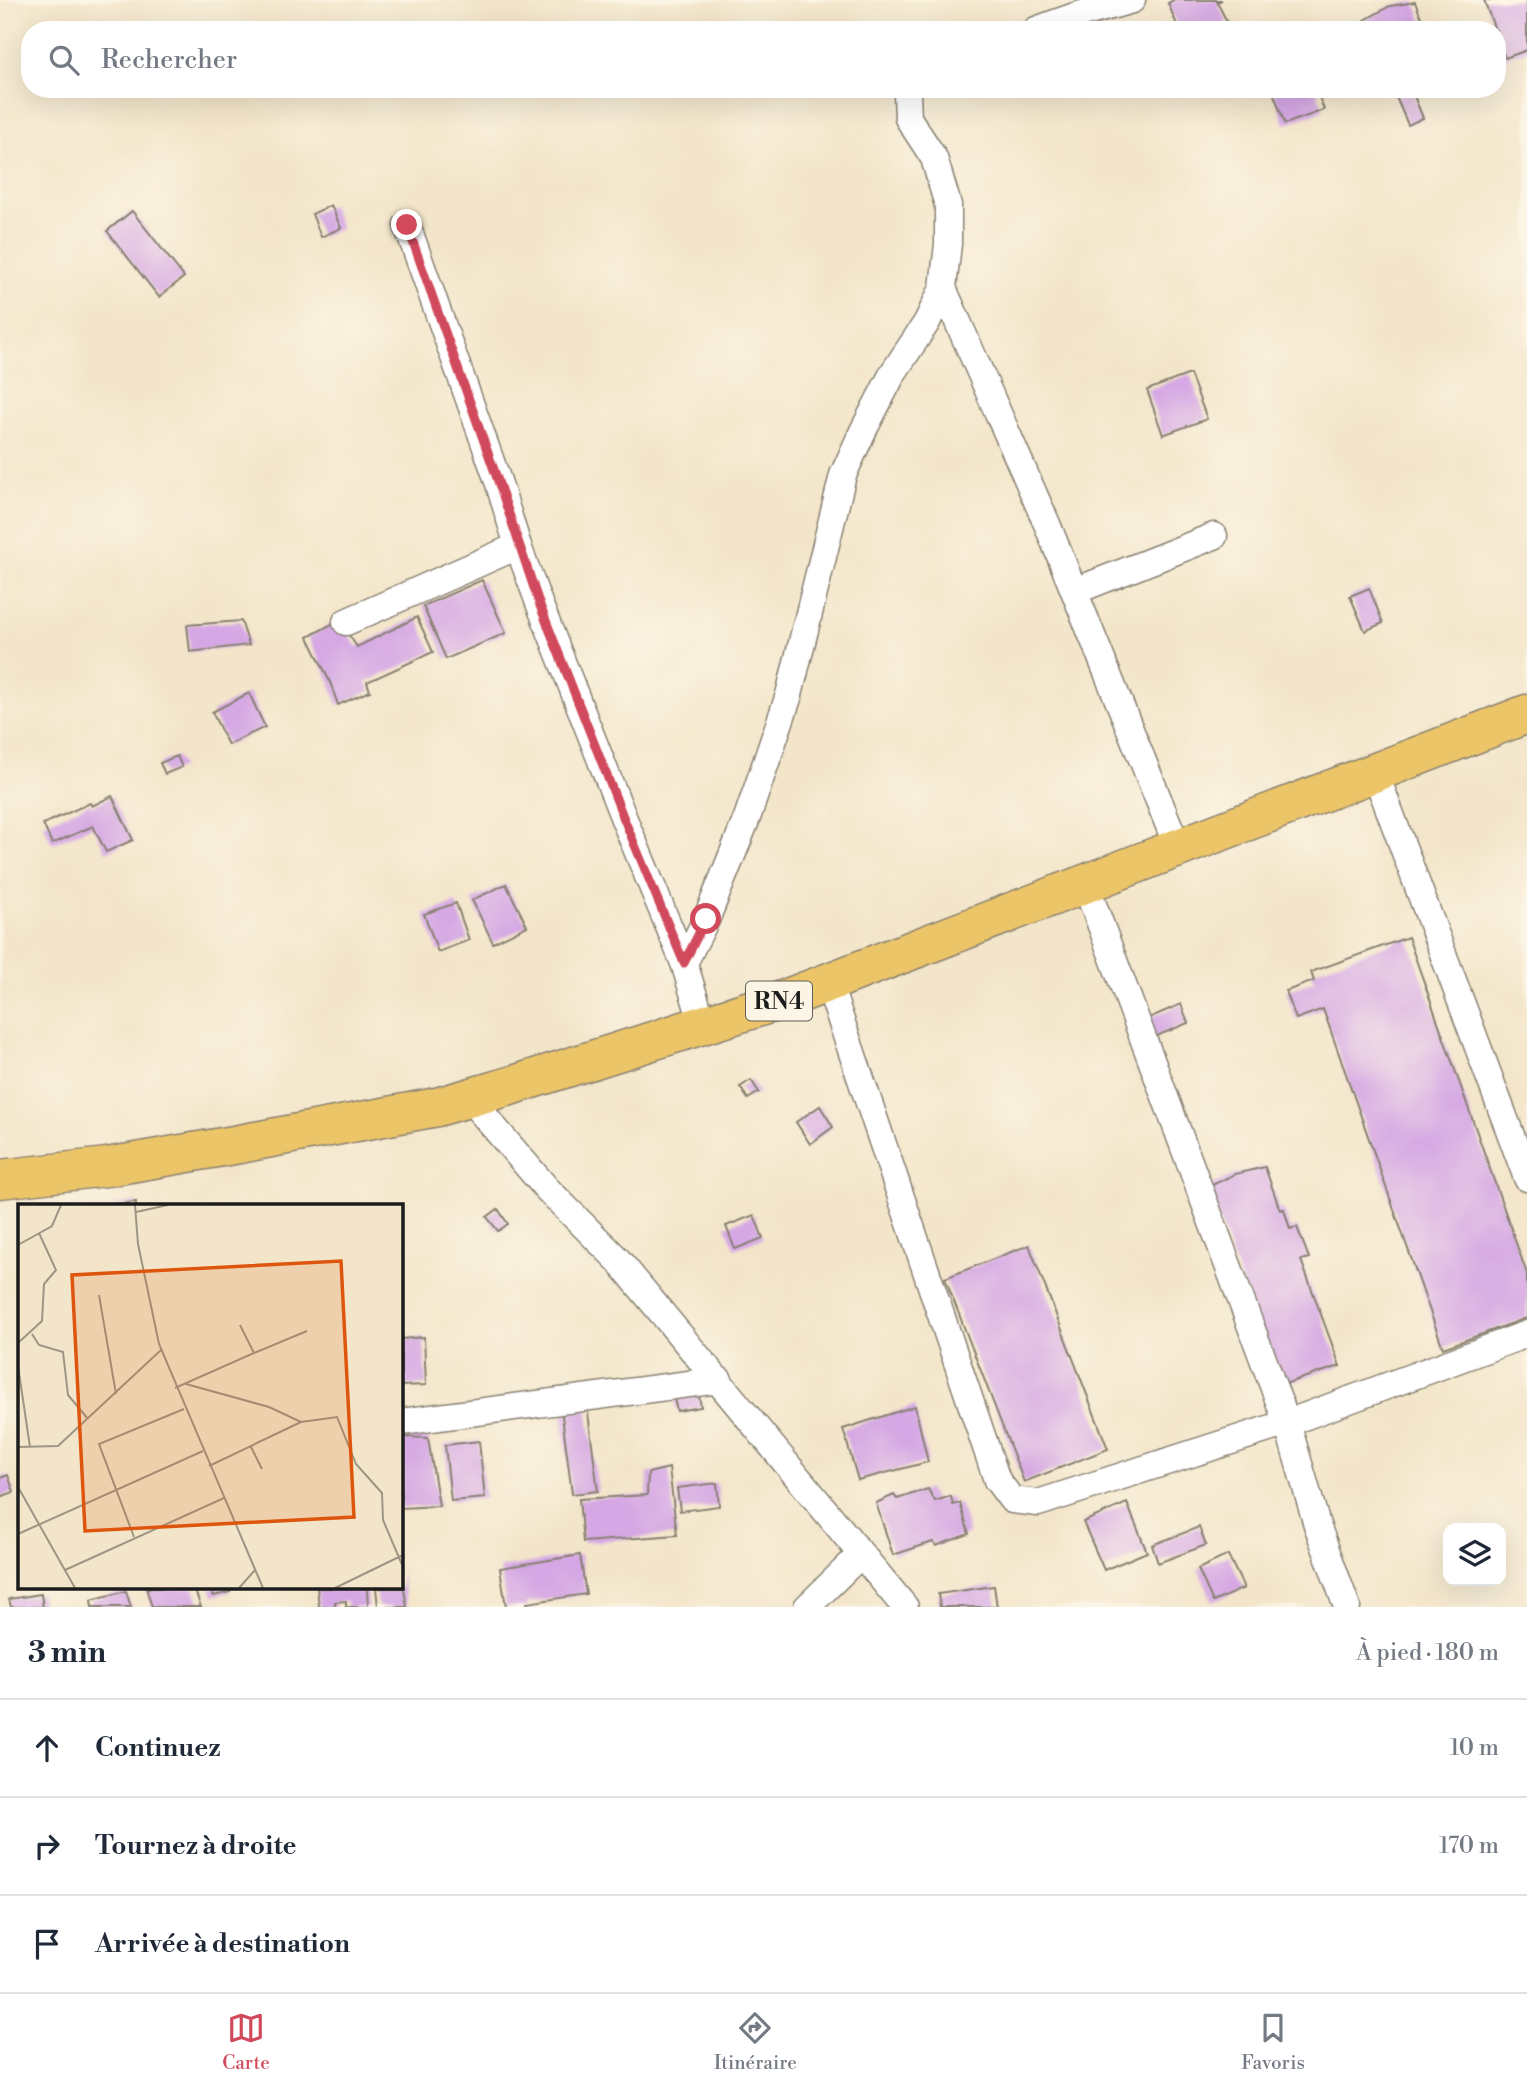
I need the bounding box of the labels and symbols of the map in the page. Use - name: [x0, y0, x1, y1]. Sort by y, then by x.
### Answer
- route end: [391, 209, 422, 240]
- route start: [690, 903, 721, 934]
- road number: RN4: [746, 982, 812, 1020]
- inset map: [18, 1204, 402, 1590]

